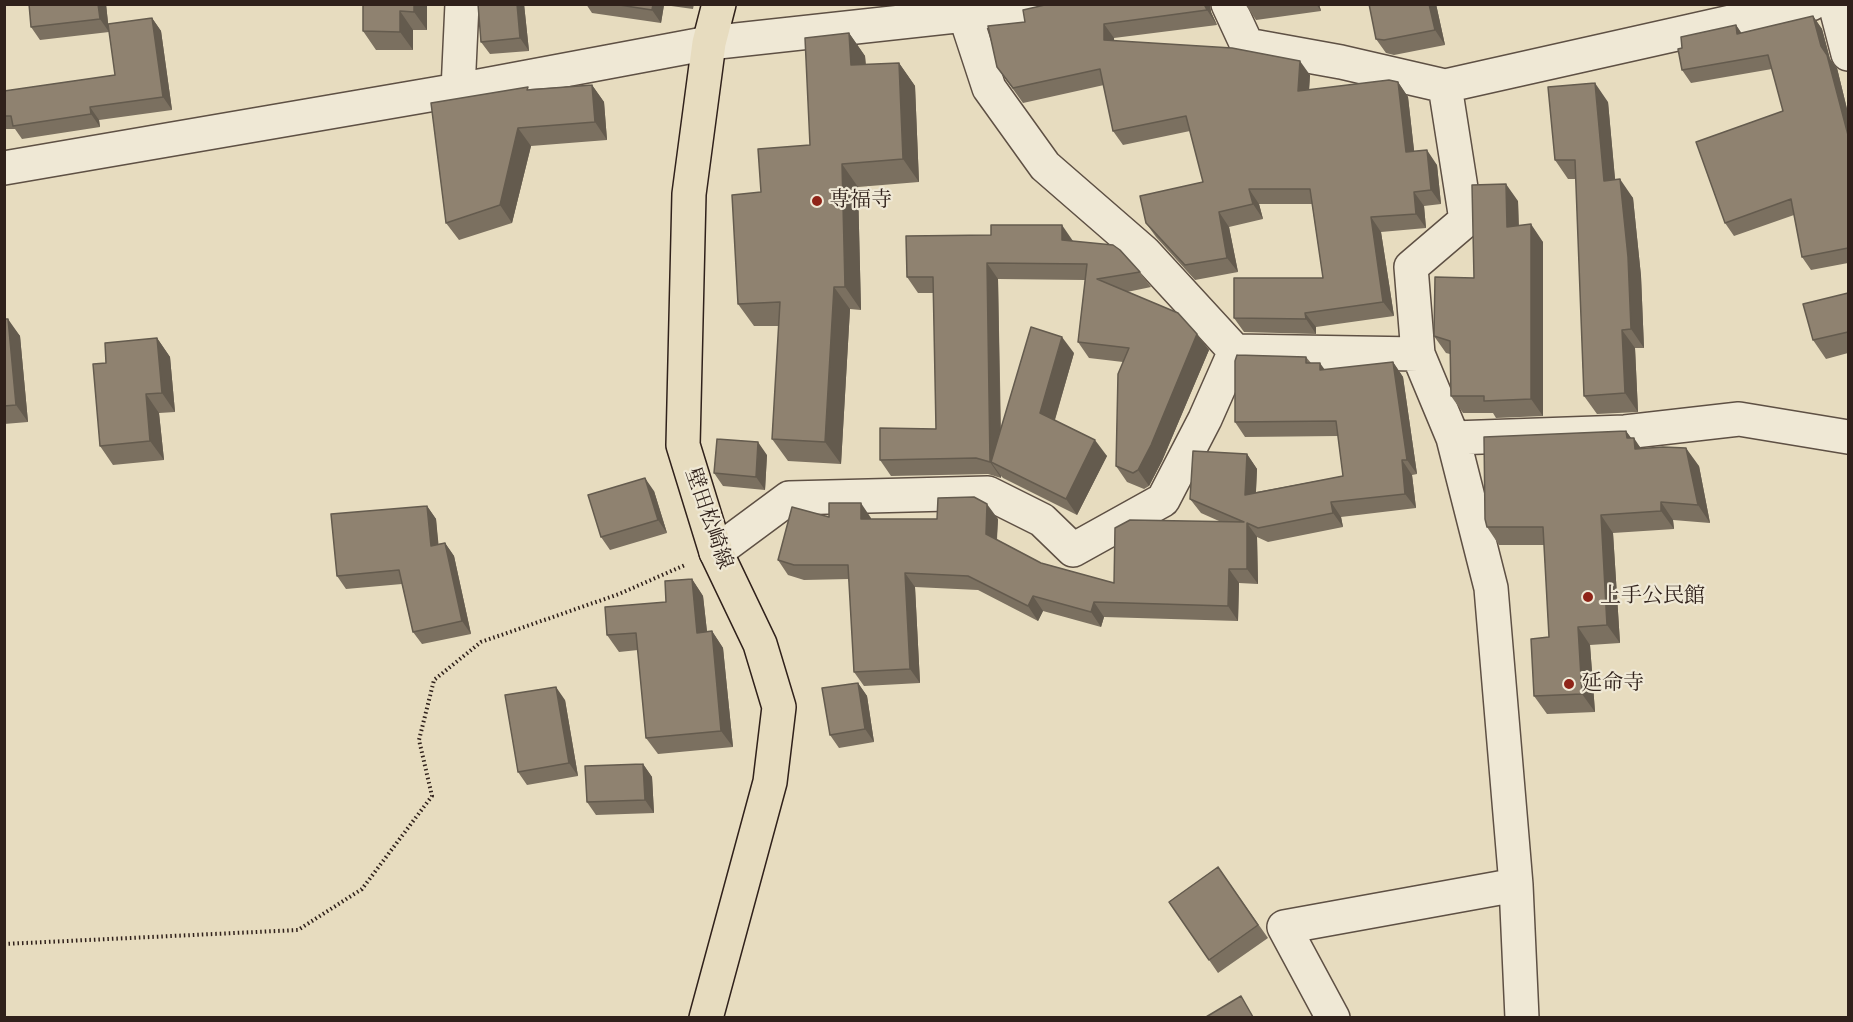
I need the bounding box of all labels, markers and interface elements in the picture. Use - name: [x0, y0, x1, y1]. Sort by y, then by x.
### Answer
- place label: 専福寺: [829, 188, 892, 214]
- marker: 専福寺: [810, 194, 824, 208]
- street label: 壁田松崎線: [679, 465, 737, 573]
- place label: 上手公民館: [1600, 584, 1705, 610]
- marker: 上手公民館: [1581, 590, 1595, 604]
- place label: 延命寺: [1581, 671, 1644, 697]
- marker: 延命寺: [1562, 677, 1576, 691]

